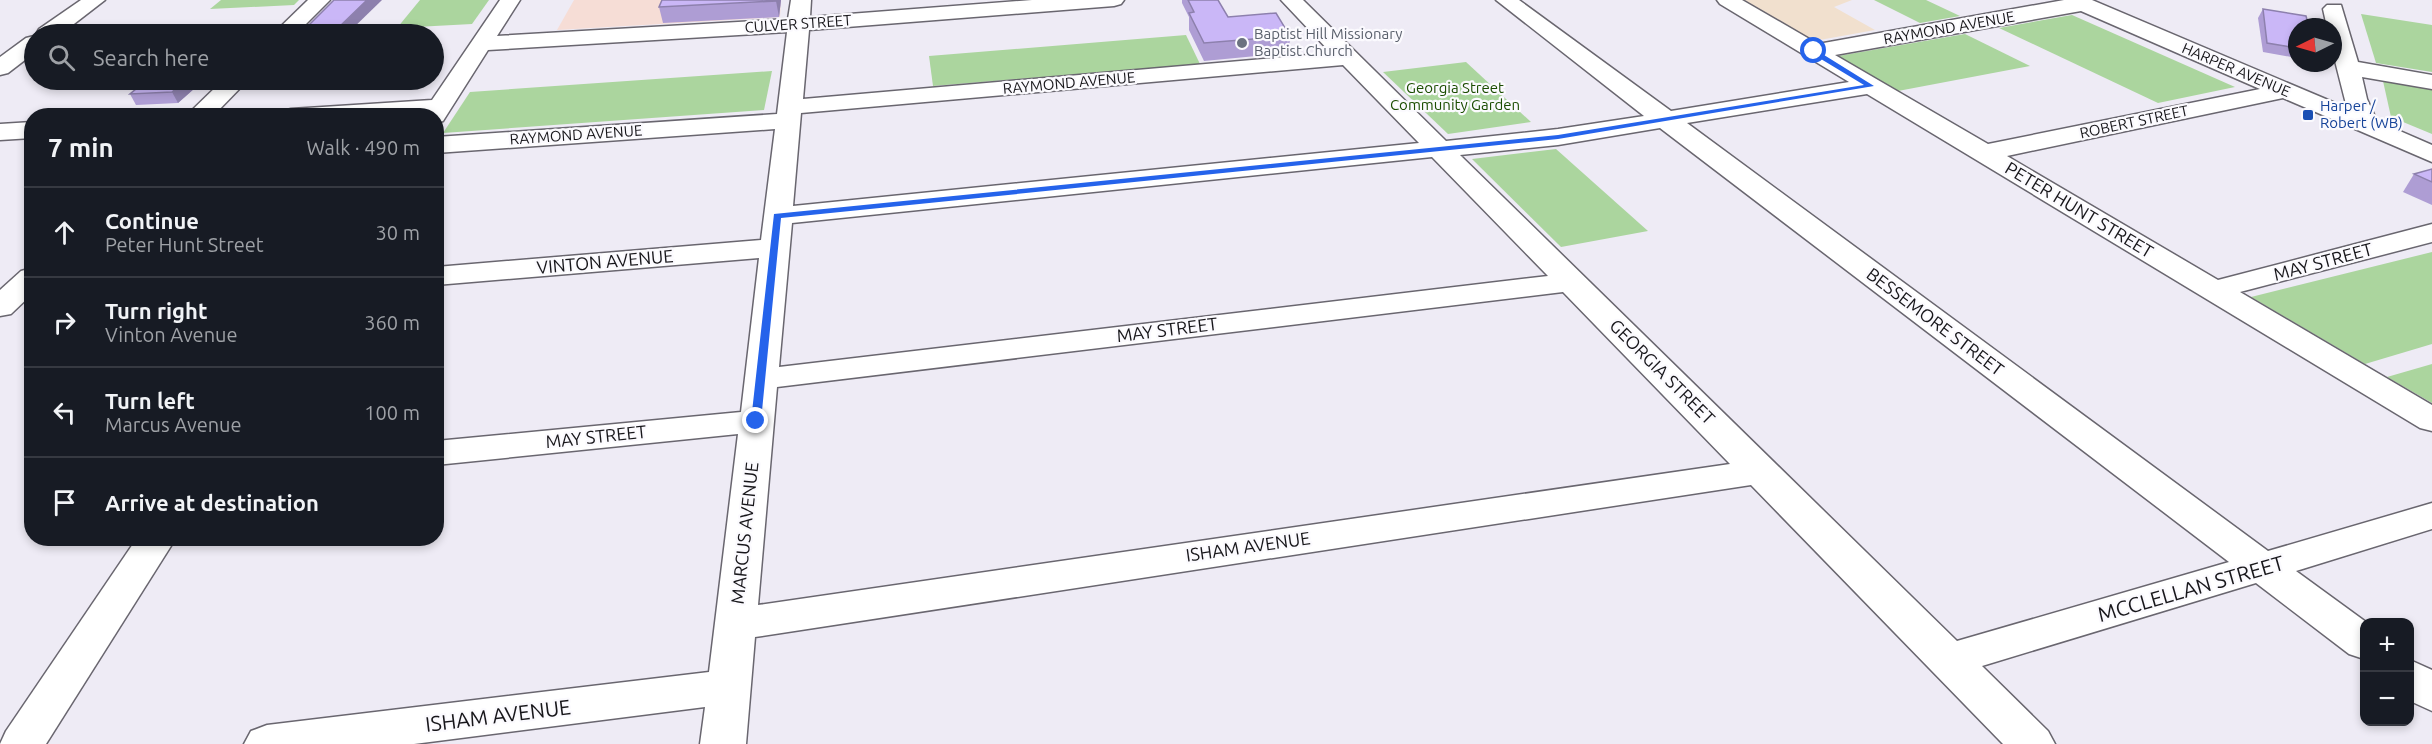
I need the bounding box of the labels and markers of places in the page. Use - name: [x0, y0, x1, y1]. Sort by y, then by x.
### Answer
- place label: Baptist Hill Missionary Baptist Church: [1254, 25, 1402, 59]
- marker: Baptist Hill Missionary Baptist Church: [1235, 36, 1249, 50]
- place label: Harper / Robert (WB): [2320, 97, 2403, 131]
- marker: Harper / Robert (WB): [2301, 108, 2315, 122]

